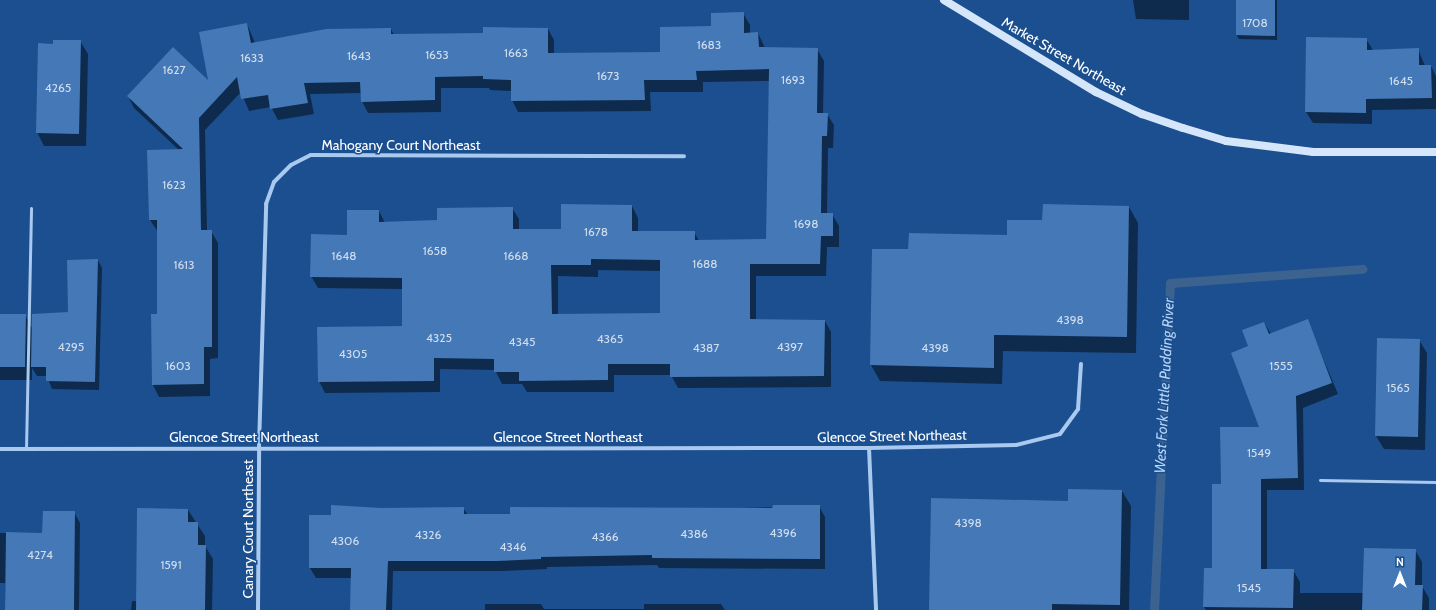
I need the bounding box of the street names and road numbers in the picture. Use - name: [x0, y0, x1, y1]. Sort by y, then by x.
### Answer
- street label: Market Street Northeast: [999, 13, 1129, 99]
- street label: Mahogany Court Northeast: [321, 137, 481, 153]
- street label: Glencoe Street Northeast: [817, 426, 967, 446]
- street label: Glencoe Street Northeast: [169, 429, 319, 445]
- street label: Glencoe Street Northeast: [493, 429, 643, 445]
- street label: Canary Court Northeast: [240, 460, 256, 598]

